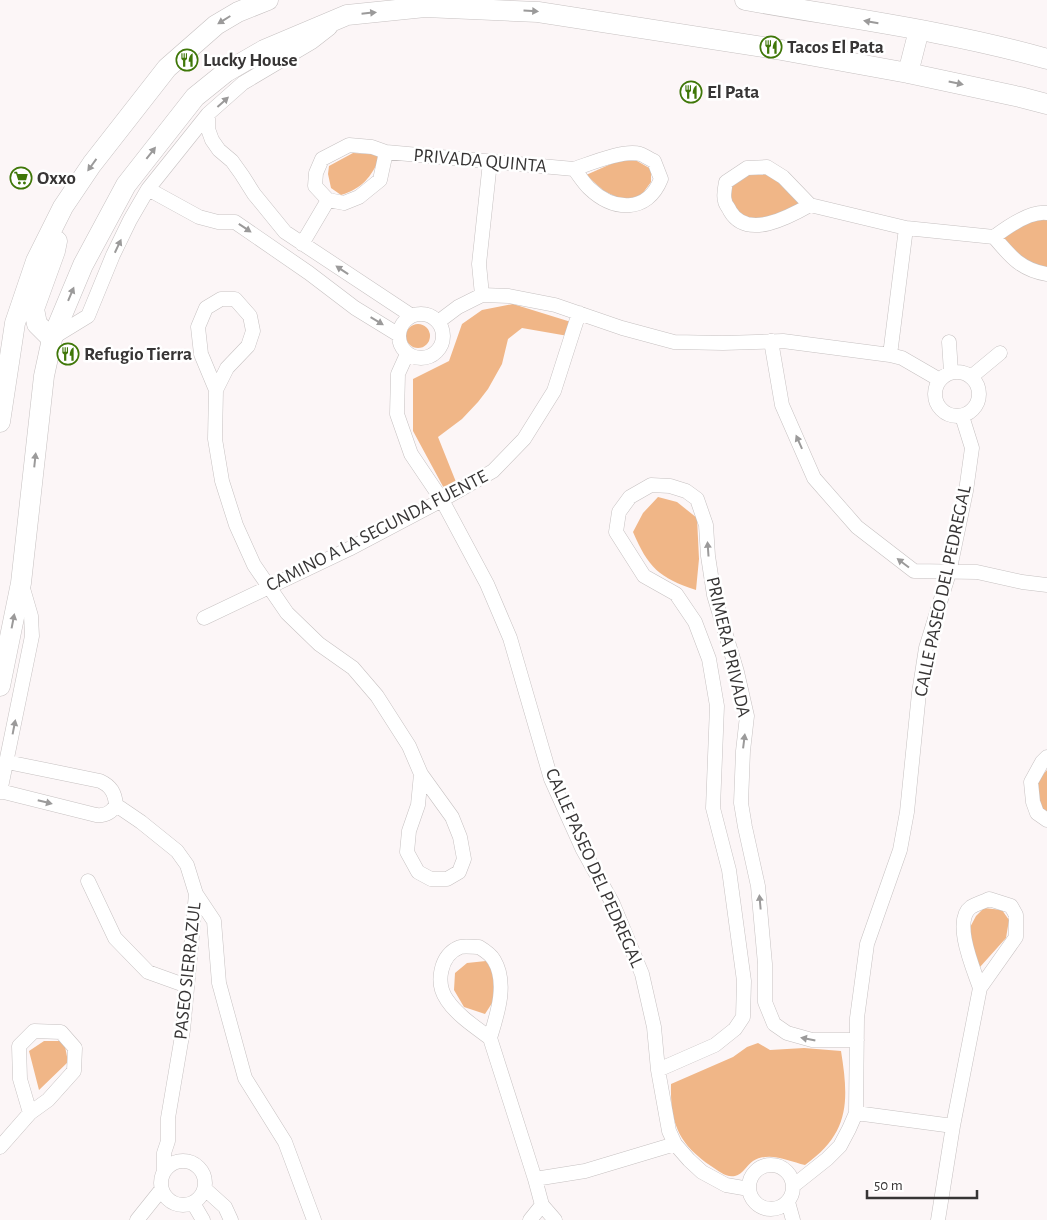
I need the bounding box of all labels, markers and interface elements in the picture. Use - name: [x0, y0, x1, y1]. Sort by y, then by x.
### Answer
- one-way arrow: [524, 8, 540, 16]
- one-way arrow: [361, 9, 377, 17]
- one-way arrow: [218, 16, 231, 25]
- one-way arrow: [862, 17, 878, 25]
- restaurant icon: Tacos El Pata: [759, 35, 783, 59]
- place label: Tacos El Pata: [787, 38, 884, 57]
- restaurant icon: Lucky House: [175, 48, 199, 72]
- place label: Lucky House: [203, 51, 298, 70]
- restaurant icon: El Pata: [679, 80, 703, 104]
- one-way arrow: [948, 80, 964, 88]
- place label: El Pata: [707, 83, 759, 102]
- one-way arrow: [216, 96, 229, 107]
- street label: PRIVADA QUINTA: [413, 146, 547, 176]
- one-way arrow: [145, 147, 156, 160]
- one-way arrow: [87, 158, 97, 172]
- supermarket icon: Oxxo: [9, 166, 33, 190]
- place label: Oxxo: [37, 169, 76, 188]
- one-way arrow: [238, 223, 251, 233]
- one-way arrow: [114, 239, 122, 253]
- one-way arrow: [335, 265, 349, 275]
- one-way arrow: [67, 287, 75, 301]
- one-way arrow: [371, 317, 384, 326]
- restaurant icon: Refugio Tierra: [56, 342, 80, 366]
- place label: Refugio Tierra: [84, 345, 192, 364]
- one-way arrow: [794, 435, 802, 449]
- one-way arrow: [31, 452, 39, 468]
- street label: CAMINO A LA SEGUNDA FUENTE: [263, 467, 491, 595]
- street label: CALLE PASEO DEL PEDREGAL: [911, 484, 975, 698]
- one-way arrow: [703, 541, 711, 557]
- one-way arrow: [897, 557, 910, 568]
- street label: PRIMERA PRIVADA: [703, 575, 753, 719]
- one-way arrow: [9, 614, 17, 629]
- one-way arrow: [10, 720, 18, 735]
- one-way arrow: [740, 733, 748, 749]
- street label: CALLE PASEO DEL PEDREGAL: [542, 766, 647, 970]
- one-way arrow: [38, 798, 53, 806]
- one-way arrow: [755, 893, 763, 909]
- street label: PASEO SIERRAZUL: [171, 901, 205, 1041]
- one-way arrow: [800, 1034, 816, 1042]
- scale bar: [867, 1168, 977, 1200]
- text: 50 m: [874, 1178, 903, 1193]

